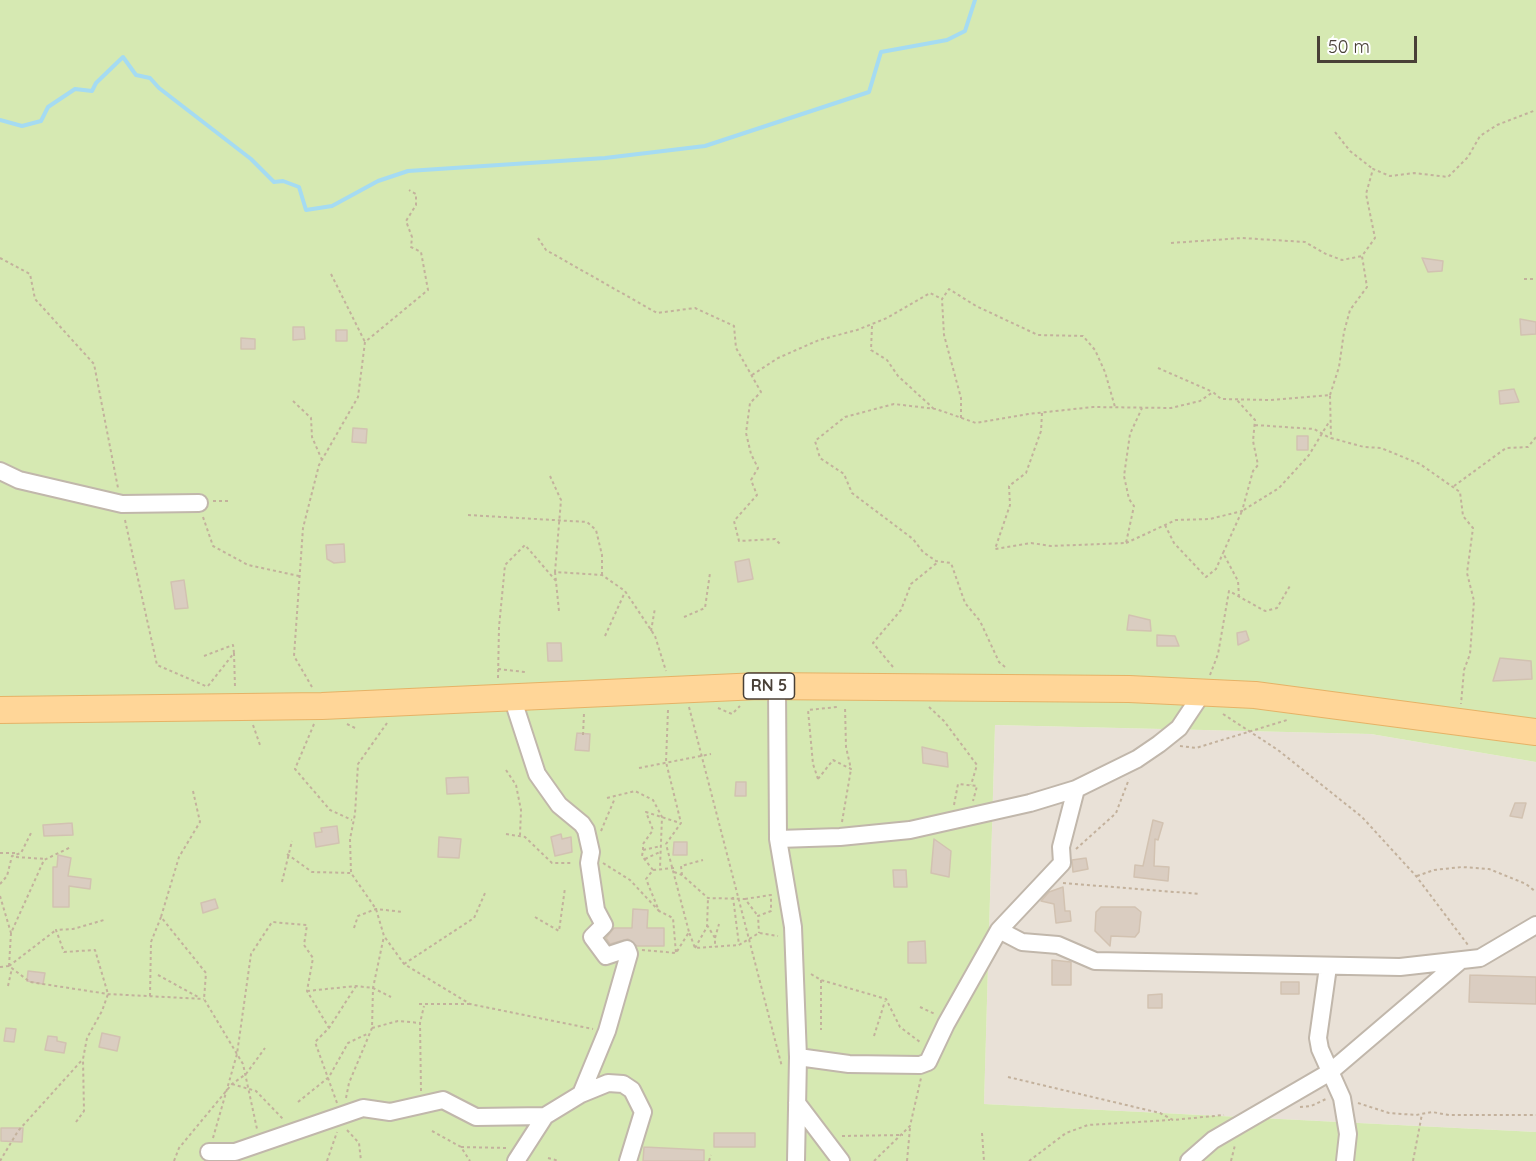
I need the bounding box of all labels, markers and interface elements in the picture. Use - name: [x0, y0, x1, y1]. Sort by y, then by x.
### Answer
- scale bar: [1320, 24, 1420, 62]
- text: 50 m: [1328, 35, 1370, 58]
- road number: RN 5: [744, 673, 794, 699]

